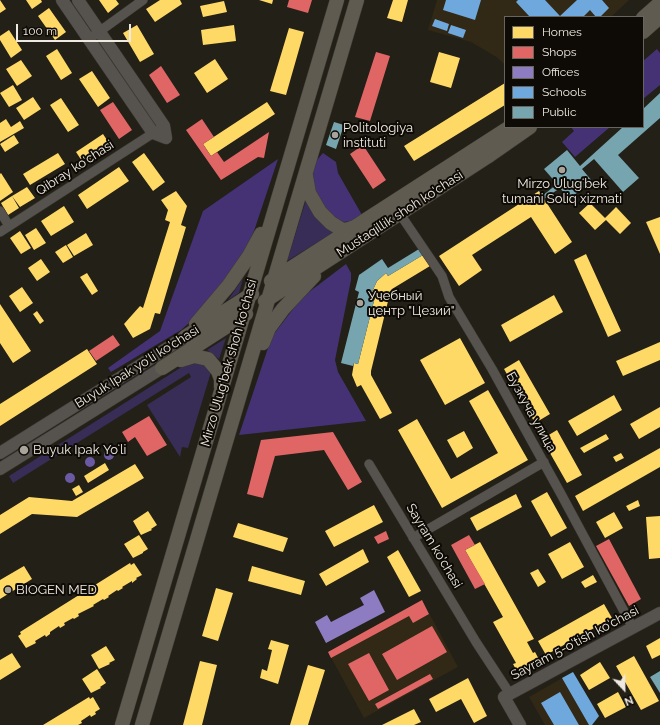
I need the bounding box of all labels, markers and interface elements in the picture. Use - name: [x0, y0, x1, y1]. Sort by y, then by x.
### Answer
- scale bar: [18, 16, 133, 42]
- legend: [504, 16, 644, 128]
- text: 100 m: [23, 24, 57, 38]
- text: Homes: [542, 25, 582, 39]
- text: Shops: [542, 45, 577, 59]
- text: Offices: [542, 65, 579, 79]
- text: Schools: [542, 85, 586, 99]
- text: Public: [542, 105, 576, 119]
- place label: Politologiya instituti: [343, 120, 413, 151]
- marker: Politologiya instituti: [330, 130, 340, 140]
- street label: Qibray ko'chasi: [33, 137, 117, 199]
- marker: Mirzo Ulugʻbek tumani Soliq xizmati: [557, 165, 567, 175]
- street label: Mustaqillik shoh ko'chasi: [334, 167, 466, 261]
- place label: Mirzo Ulugʻbek tumani Soliq xizmati: [502, 176, 622, 207]
- street label: Mirzo Ulug'bek shoh ko'chasi: [198, 278, 260, 448]
- place label: Учебный центр "Цезий": [368, 288, 454, 319]
- marker: Учебный центр "Цезий": [355, 298, 365, 308]
- street label: Buyuk Ipak yo'li ko'chasi: [72, 322, 202, 412]
- street label: Бузкуча улица: [503, 369, 559, 455]
- place label: Buyuk Ipak Yoʻli: [33, 442, 126, 458]
- marker: Buyuk Ipak Yoʻli: [18, 444, 30, 456]
- street label: Sayram ko'chasi: [403, 501, 465, 591]
- place label: BIOGEN MED: [16, 582, 97, 598]
- marker: BIOGEN MED: [3, 585, 13, 595]
- street label: Sayram 5-o'tish ko'chasi: [508, 603, 642, 683]
- north arrow: [604, 669, 644, 709]
- text: N: [622, 693, 635, 708]

